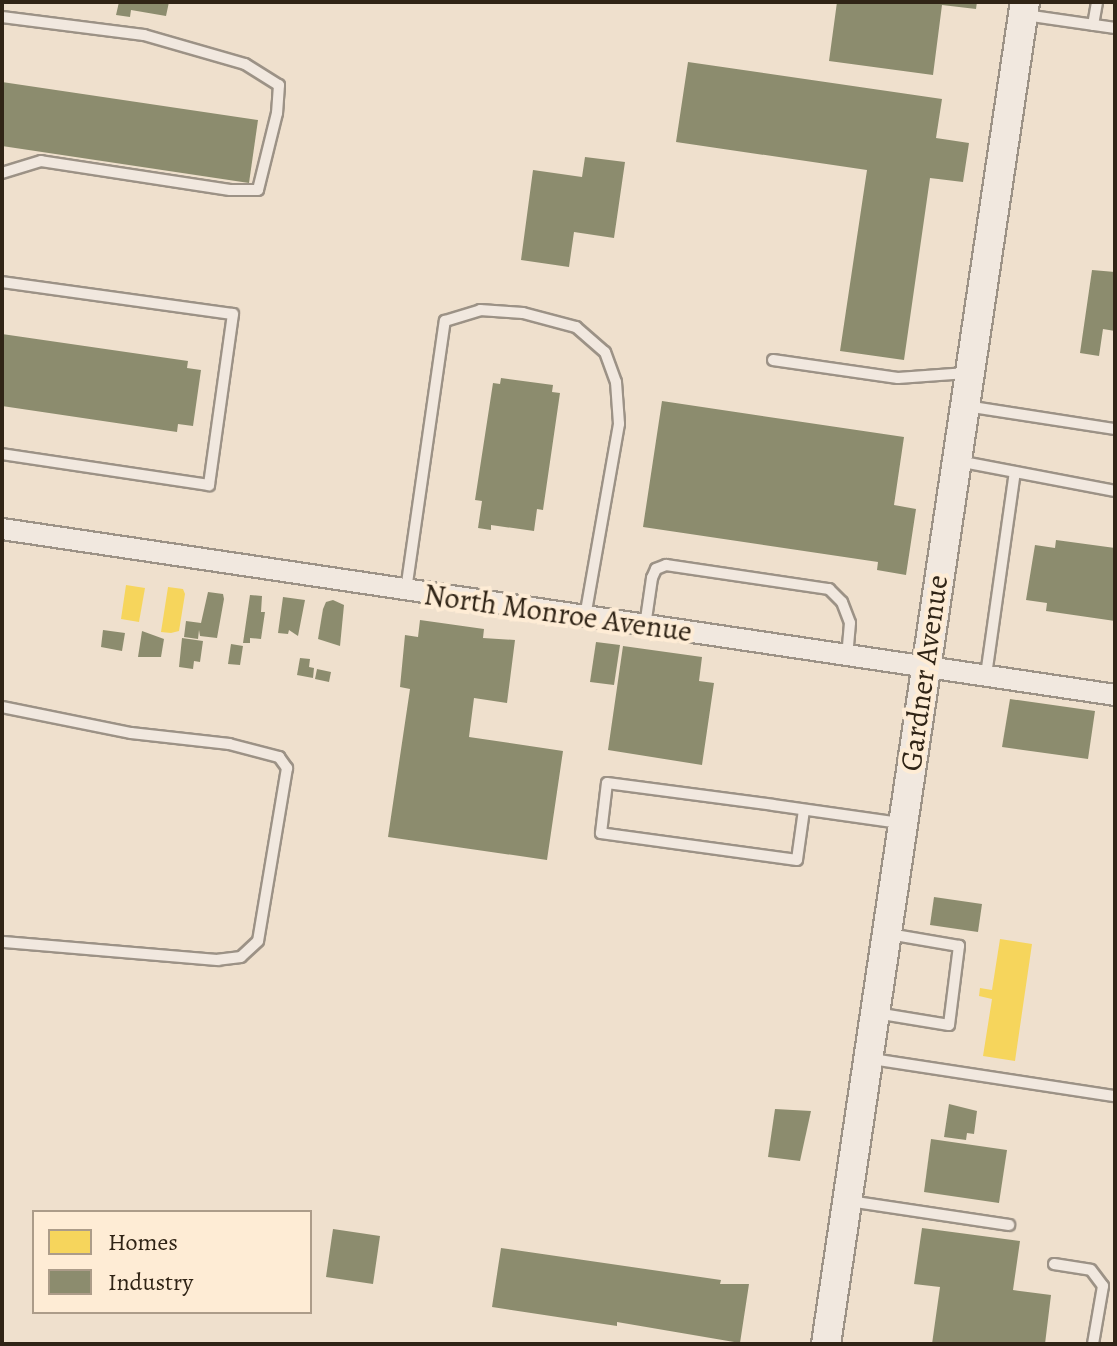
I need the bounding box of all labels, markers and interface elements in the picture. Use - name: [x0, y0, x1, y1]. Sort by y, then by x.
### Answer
- street label: Gardner Avenue: [892, 573, 956, 773]
- street label: North Monroe Avenue: [422, 576, 694, 650]
- legend: [32, 1210, 312, 1314]
- text: Homes: [108, 1226, 178, 1258]
- text: Industry: [108, 1266, 193, 1298]

